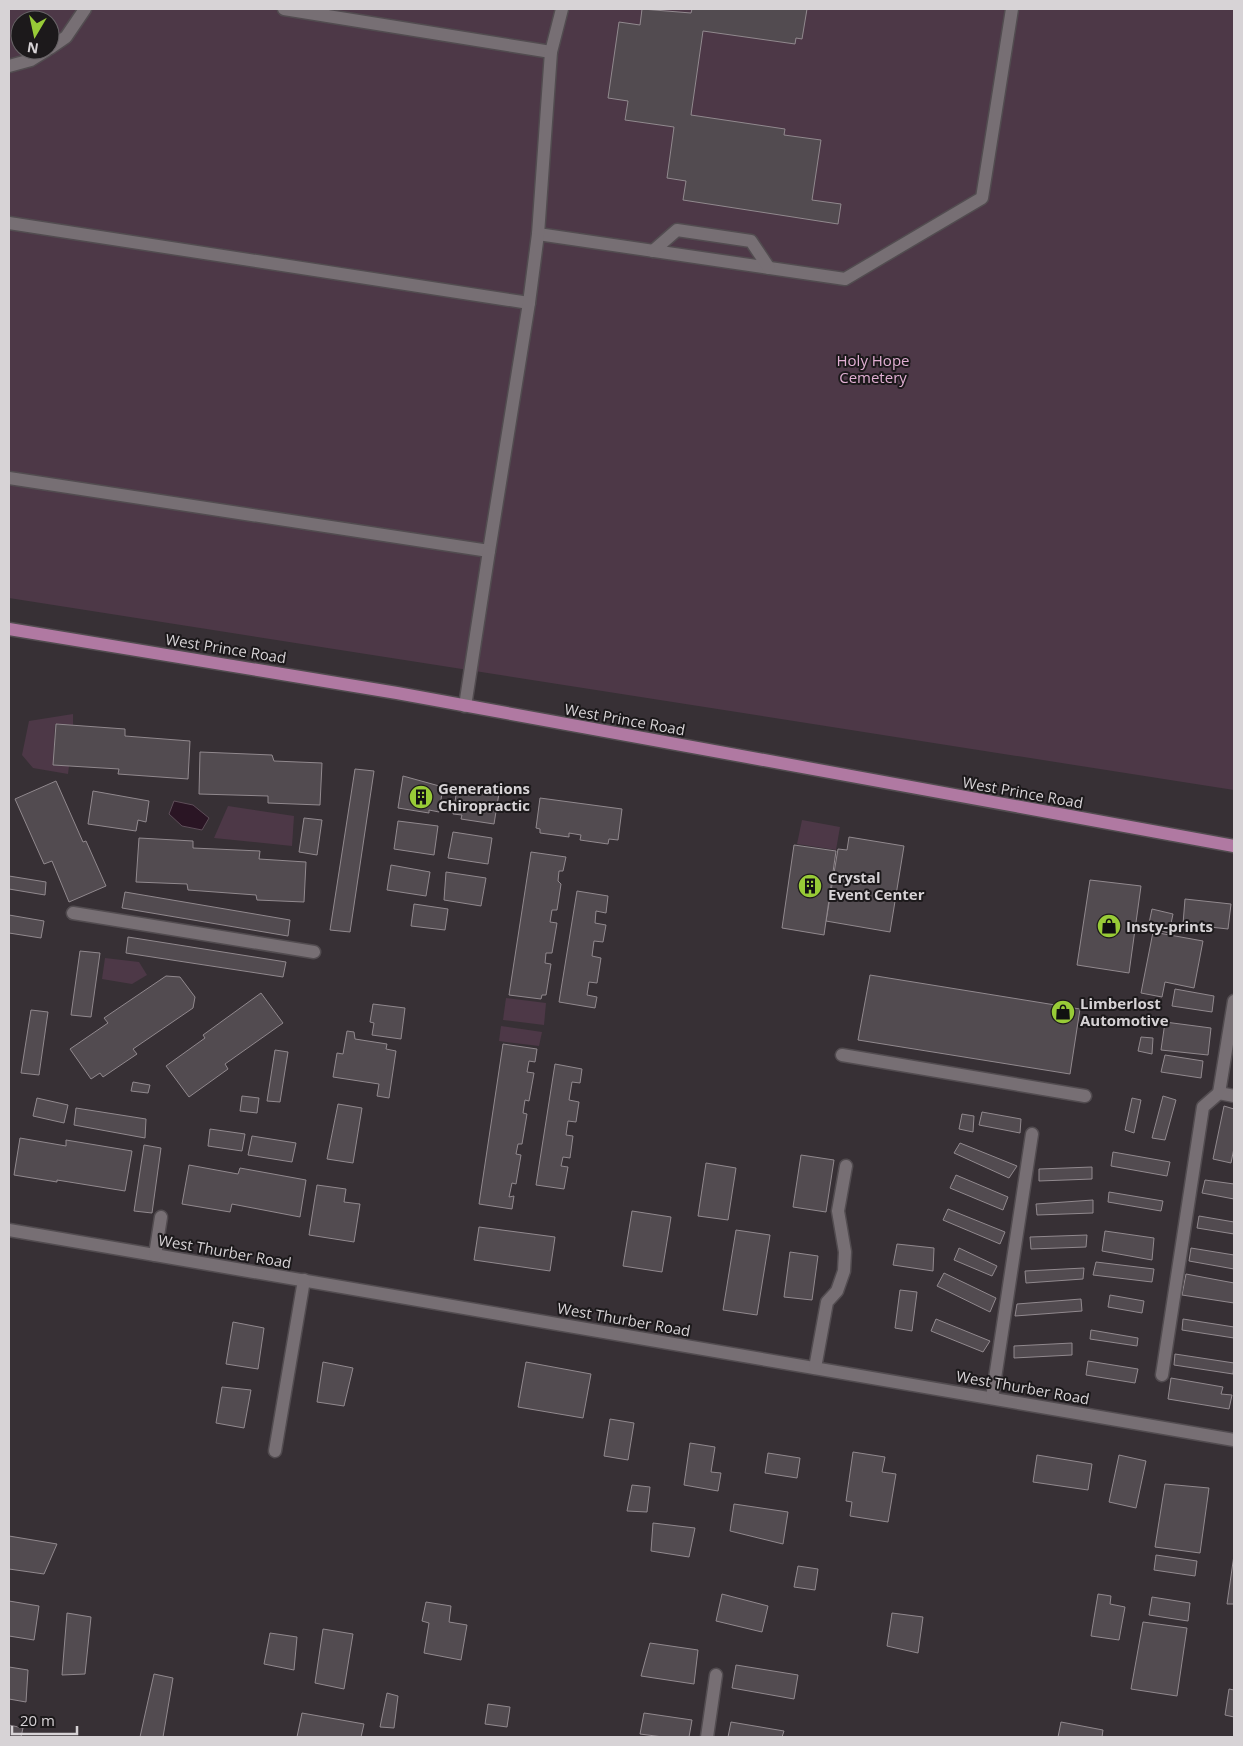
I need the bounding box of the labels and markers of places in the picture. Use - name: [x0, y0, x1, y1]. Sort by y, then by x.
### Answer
- place label: Generations Chiropractic: [438, 778, 530, 815]
- building icon: Generations Chiropractic: [408, 784, 434, 810]
- place label: Crystal Event Center: [828, 867, 925, 904]
- building icon: Crystal Event Center: [797, 873, 823, 899]
- shop icon: Insty-prints: [1096, 913, 1122, 939]
- place label: Insty-prints: [1126, 916, 1213, 936]
- place label: Limberlost Automotive: [1080, 993, 1169, 1030]
- shop icon: Limberlost Automotive: [1050, 999, 1076, 1025]

